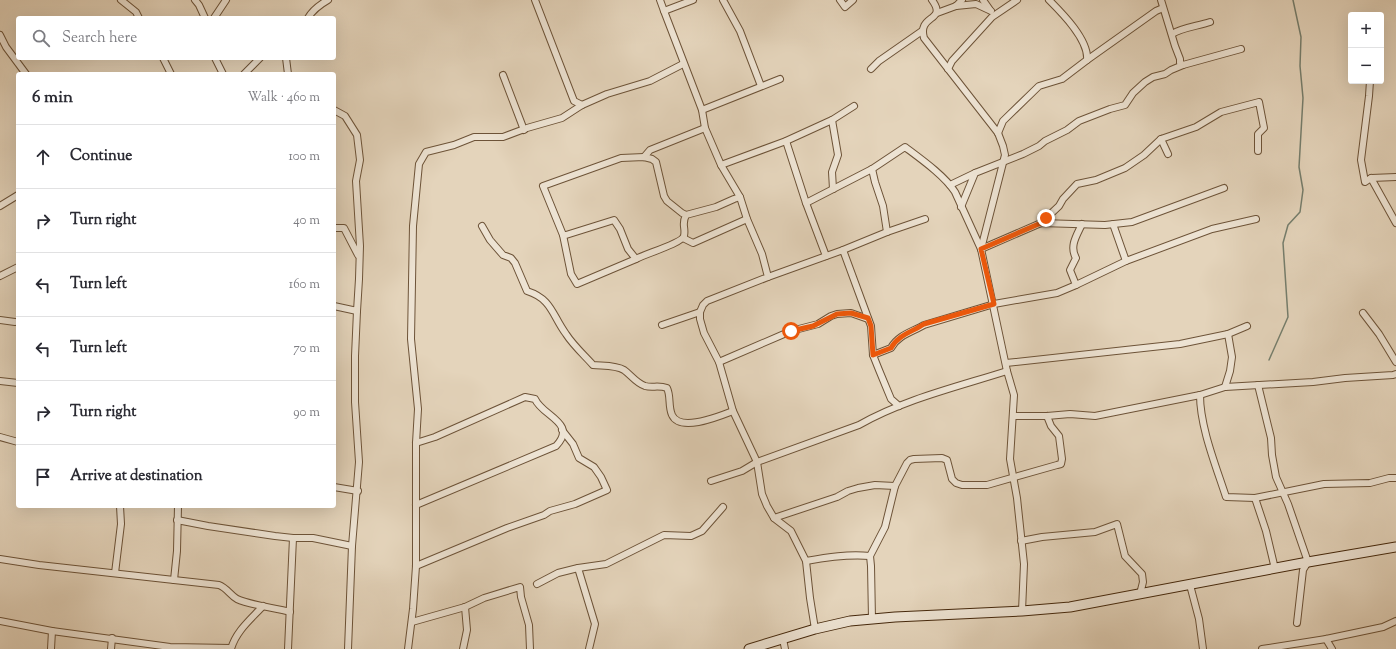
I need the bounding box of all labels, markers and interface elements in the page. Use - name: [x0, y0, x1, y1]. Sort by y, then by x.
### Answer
- map controls: [1348, 12, 1384, 84]
- button: +: [1348, 12, 1384, 48]
- search box: [16, 16, 336, 60]
- icon: search: [30, 27, 52, 49]
- text: Search here: [62, 28, 137, 49]
- button: −: [1348, 48, 1384, 84]
- text: 6 min: [32, 86, 73, 110]
- text: Walk · 460 m: [247, 89, 320, 107]
- icon: ahead: [32, 146, 54, 168]
- text: Continue: [70, 146, 132, 167]
- text: 100 m: [288, 148, 320, 166]
- route end: [1037, 209, 1055, 227]
- icon: right: [32, 210, 54, 232]
- text: Turn right: [70, 210, 136, 231]
- text: 40 m: [293, 212, 320, 230]
- icon: left: [32, 274, 54, 296]
- text: Turn left: [70, 274, 127, 295]
- text: 160 m: [289, 276, 320, 294]
- route start: [782, 322, 800, 340]
- icon: left: [32, 338, 54, 360]
- text: Turn left: [70, 338, 127, 359]
- text: 70 m: [293, 340, 320, 358]
- icon: right: [32, 402, 54, 424]
- text: Turn right: [70, 402, 136, 423]
- text: 90 m: [293, 404, 320, 422]
- icon: arrive: [32, 466, 54, 488]
- text: Arrive at destination: [70, 466, 203, 487]

